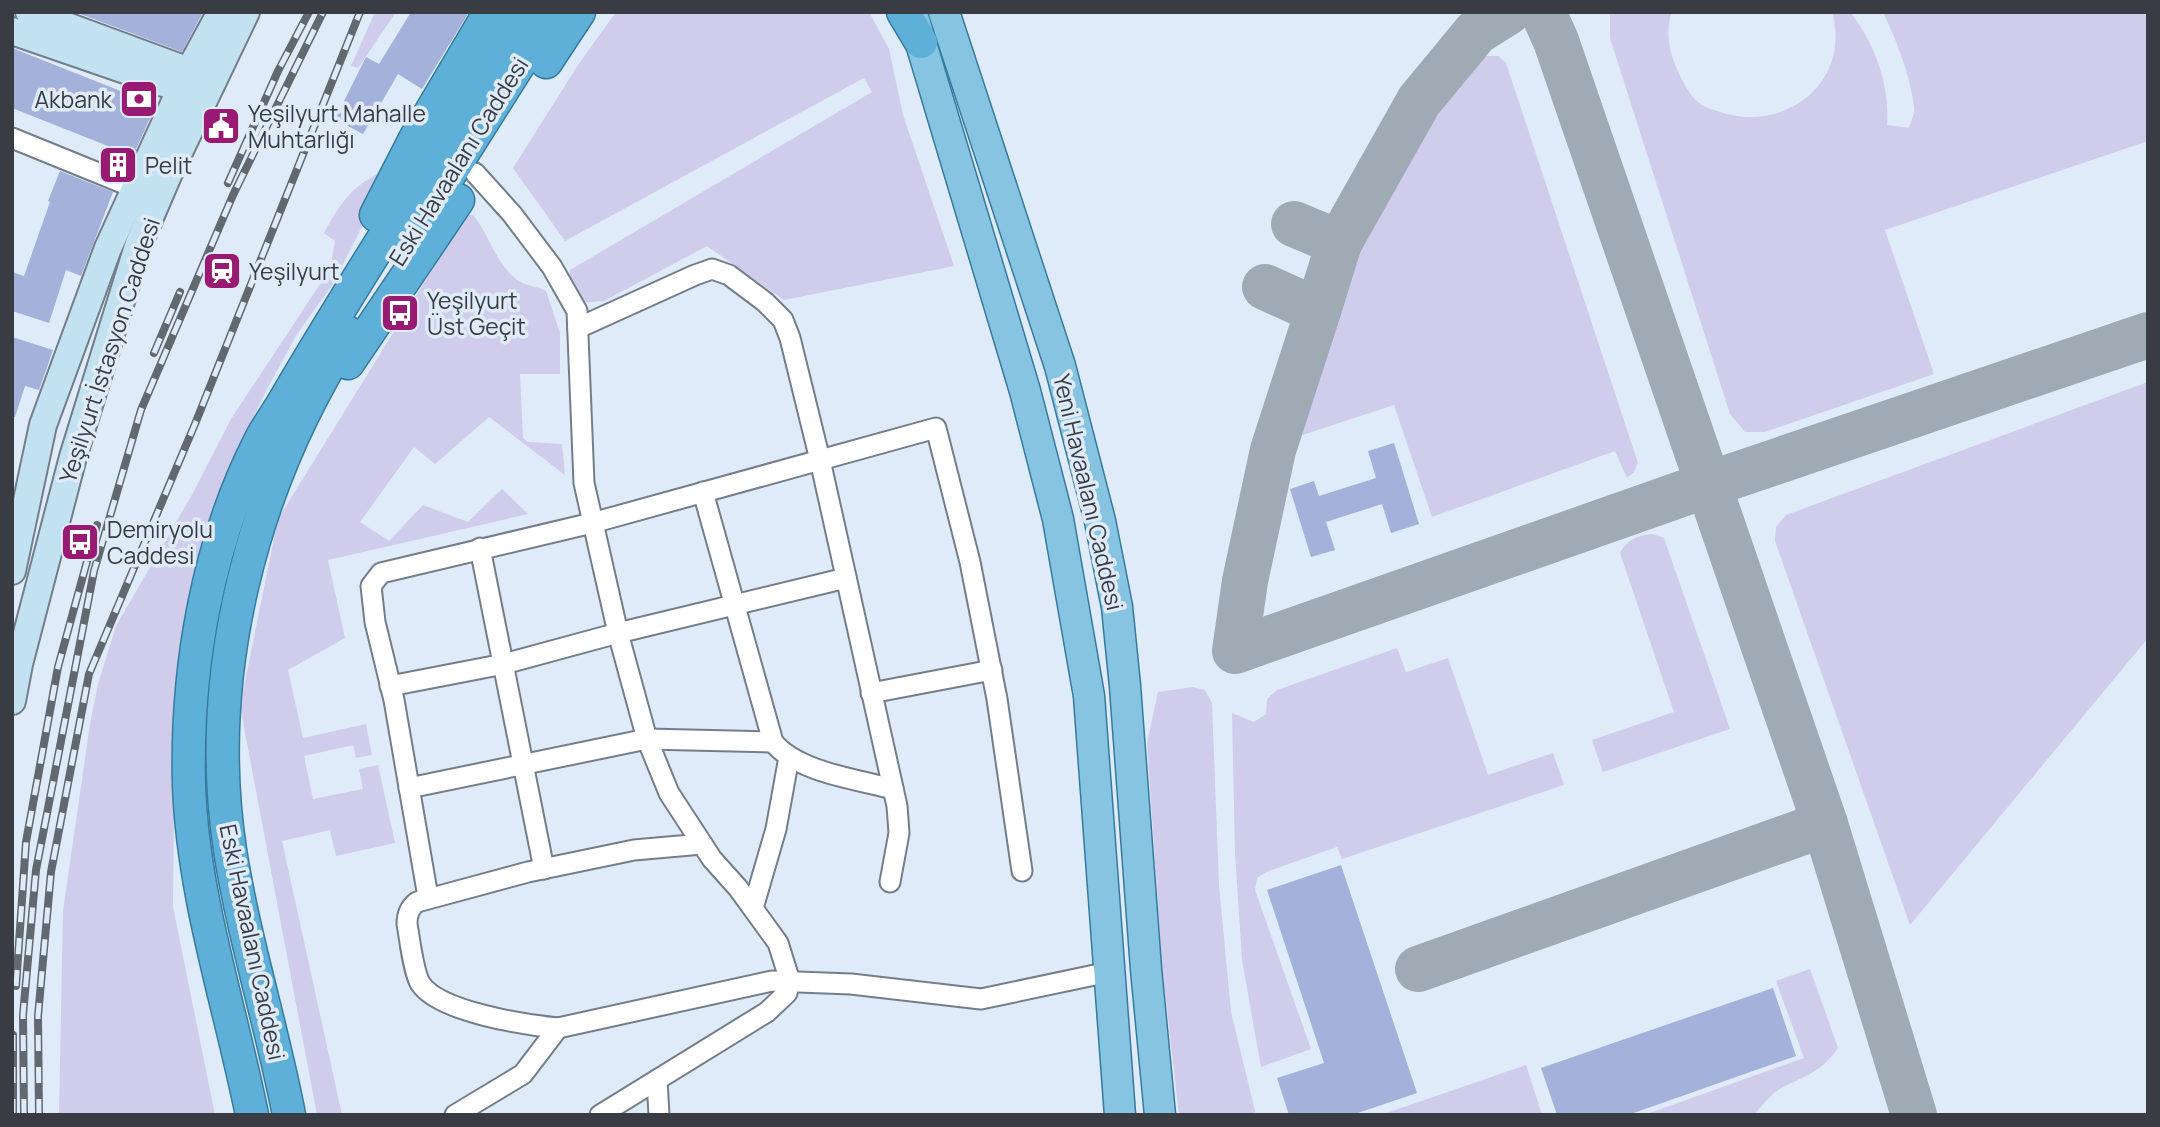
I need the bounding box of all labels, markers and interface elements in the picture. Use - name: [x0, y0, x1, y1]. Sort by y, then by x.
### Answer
- street label: Eski Havaalanı Caddesi: [381, 51, 535, 271]
- bank icon: Akbank: [118, 78, 160, 120]
- place label: Akbank: [35, 83, 113, 115]
- place label: Yeşilyurt Mahalle Muhtarlığı: [248, 97, 426, 155]
- public building icon: Yeşilyurt Mahalle Muhtarlığı: [200, 105, 242, 147]
- building icon: Pelit: [97, 144, 139, 186]
- place label: Pelit: [145, 149, 192, 181]
- street label: Yeşilyurt İstasyon Caddesi: [51, 213, 167, 487]
- station icon: Yeşilyurt: [201, 250, 243, 292]
- place label: Yeşilyurt: [249, 255, 340, 287]
- place label: Yeşilyurt Üst Geçit: [427, 284, 526, 342]
- bus stop icon: Yeşilyurt Üst Geçit: [379, 292, 421, 334]
- street label: Yeni Havaalanı Caddesi: [1046, 371, 1132, 613]
- place label: Demiryolu Caddesi: [107, 513, 213, 571]
- bus stop icon: Demiryolu Caddesi: [59, 521, 101, 563]
- street label: Eski Havaalanı Caddesi: [212, 821, 294, 1063]

